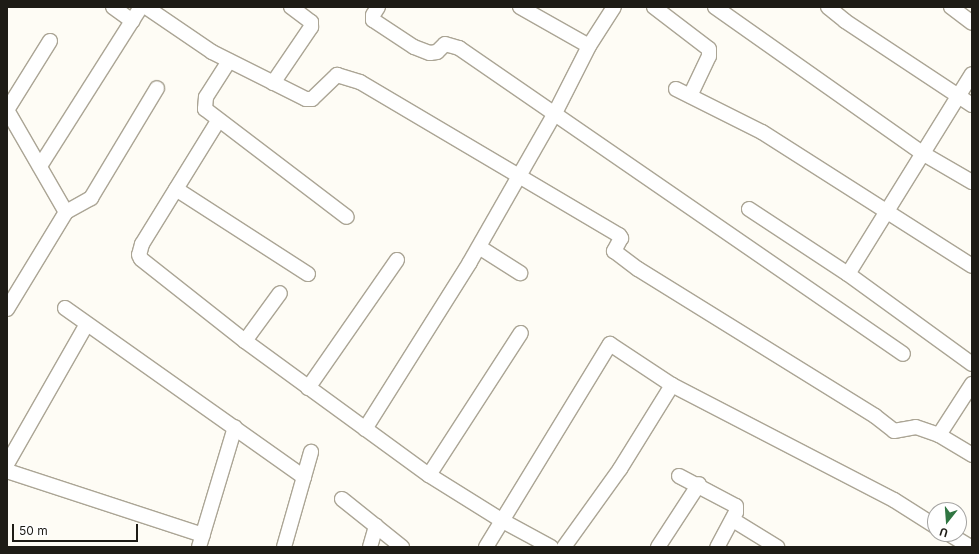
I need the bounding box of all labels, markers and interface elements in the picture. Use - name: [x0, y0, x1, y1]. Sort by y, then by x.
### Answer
- north arrow: [927, 502, 967, 542]
- scale bar: [14, 516, 140, 542]
- text: 50 m: [19, 523, 48, 538]
- text: U: [938, 525, 950, 540]

